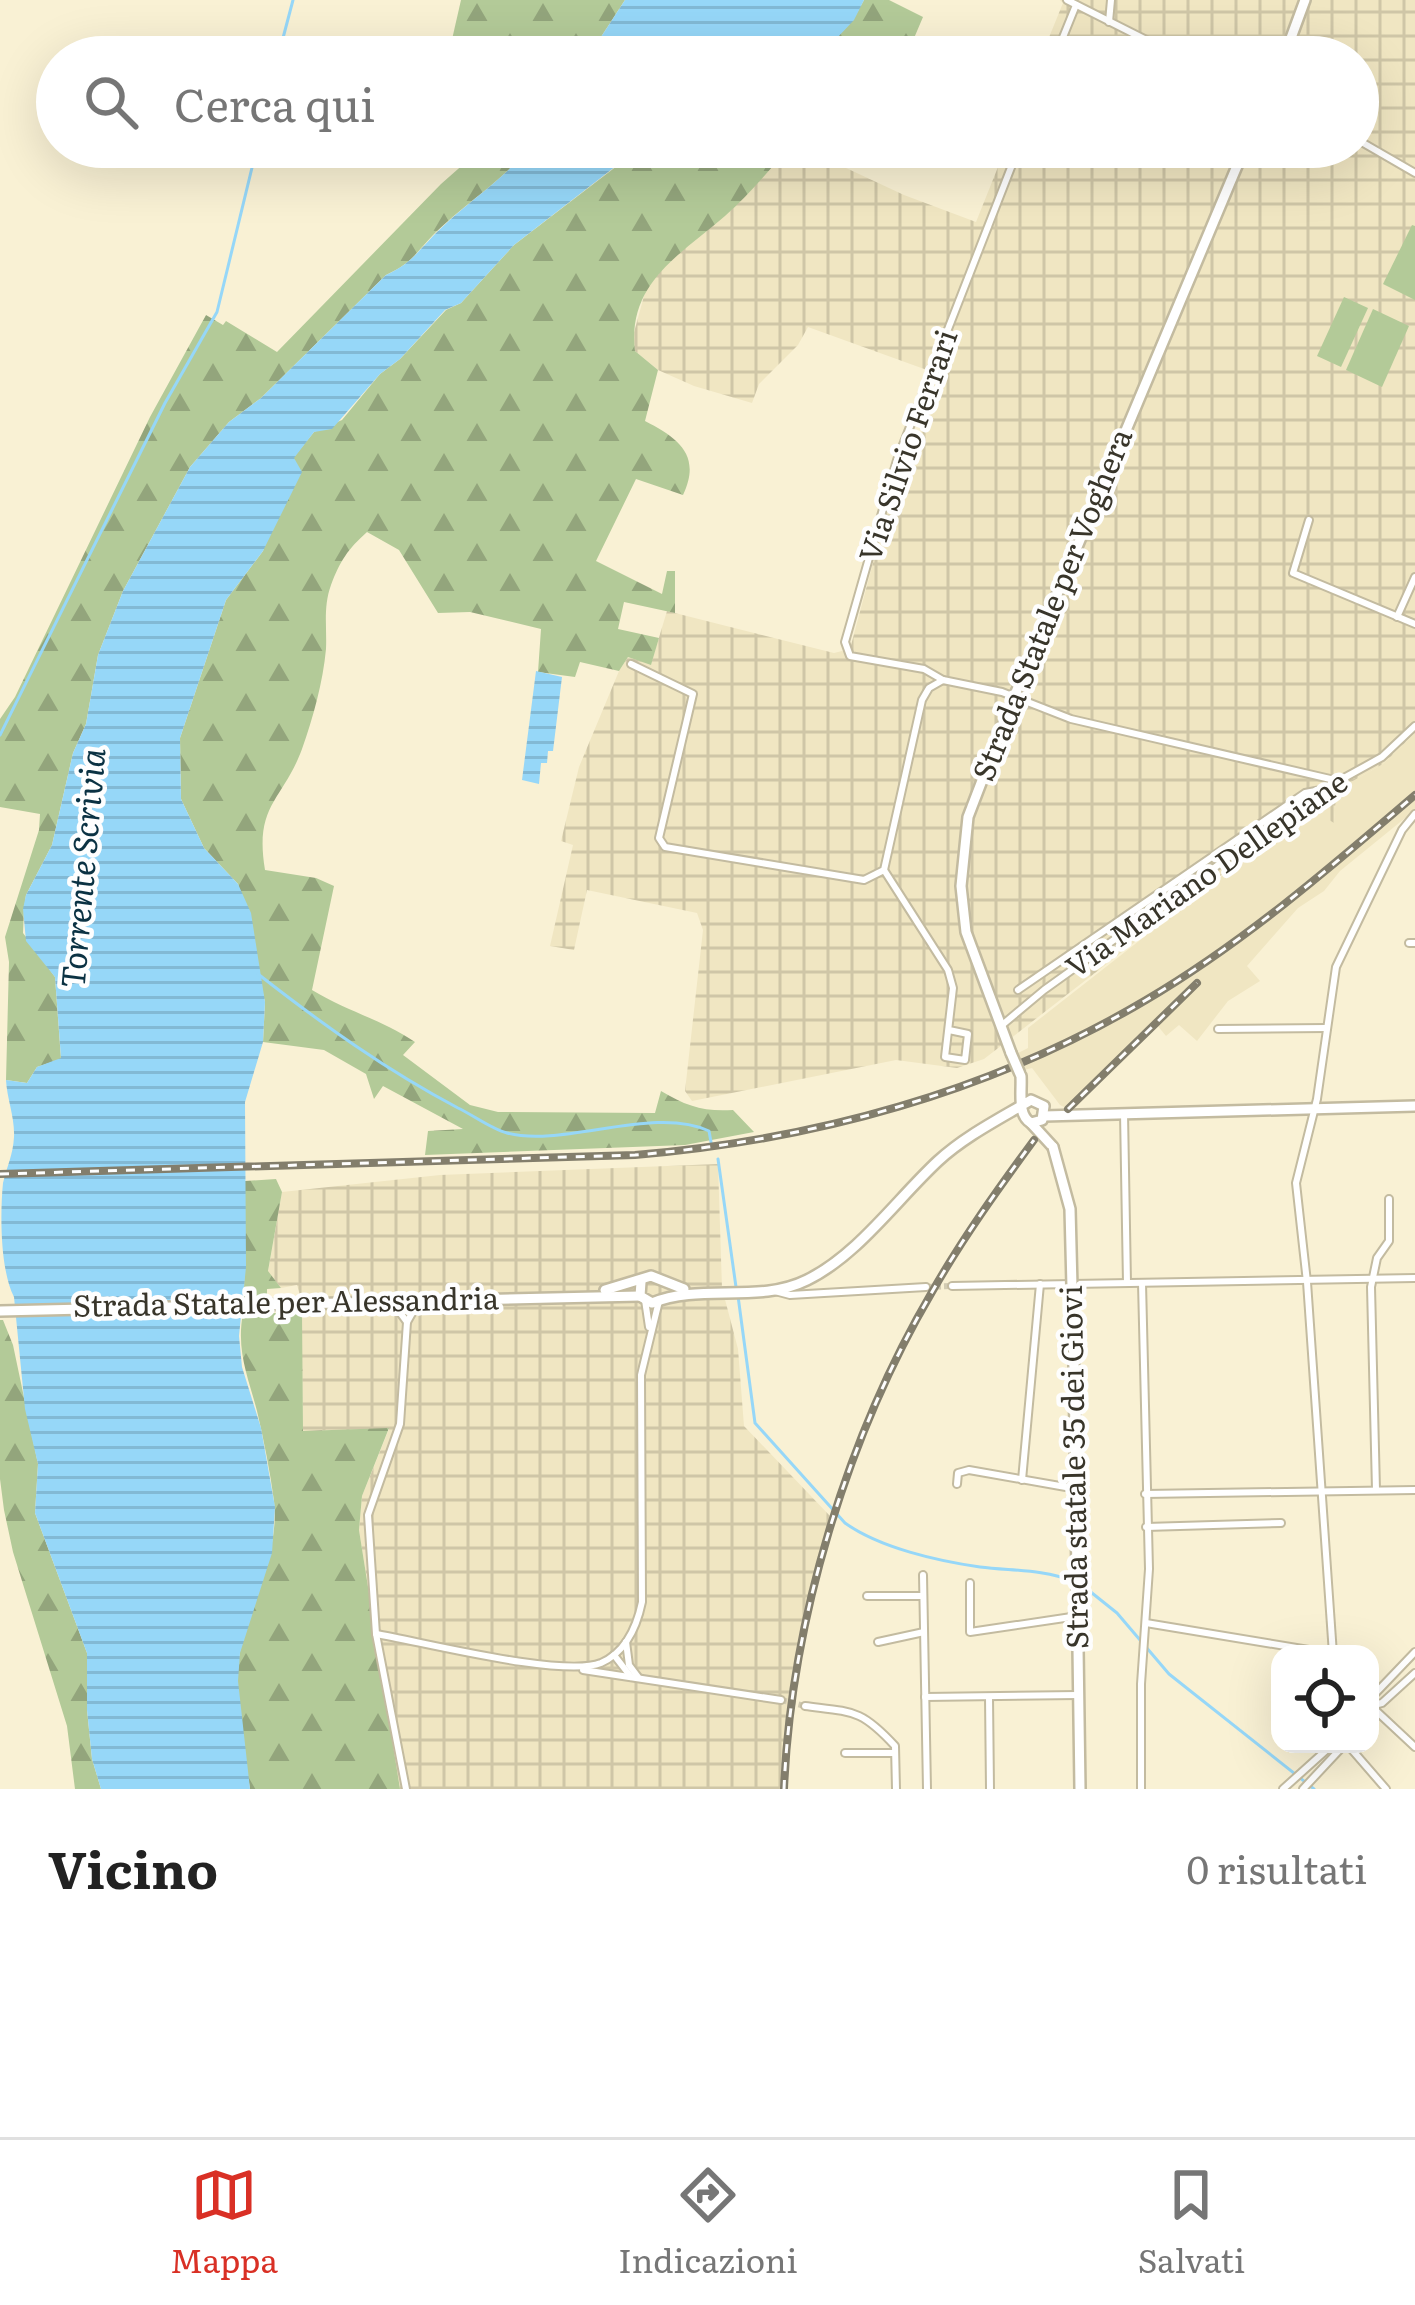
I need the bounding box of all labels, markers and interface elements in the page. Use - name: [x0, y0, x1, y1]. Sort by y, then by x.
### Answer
- search box: [36, 36, 1379, 168]
- icon: search: [78, 69, 144, 135]
- text: Cerca qui: [174, 69, 375, 136]
- street label: Via Silvio Ferrari: [846, 323, 967, 567]
- street label: Strada Statale per Voghera: [959, 420, 1141, 787]
- water label: Torrente Scrivia: [46, 746, 115, 990]
- street label: Via Mariano Dellepiane: [1055, 758, 1355, 987]
- street label: Strada Statale per Alessandria: [73, 1274, 500, 1326]
- street label: Strada statale 35 dei Giovi: [1047, 1285, 1097, 1649]
- map controls: [1271, 1645, 1379, 1753]
- button: locate: [1271, 1645, 1379, 1753]
- text: Vicino: [48, 1829, 218, 1905]
- text: 0 risultati: [1186, 1838, 1367, 1896]
- tab: Mappa: [170, 2162, 278, 2283]
- tab: Indicazioni: [618, 2162, 798, 2283]
- tab: Salvati: [1138, 2162, 1245, 2283]

